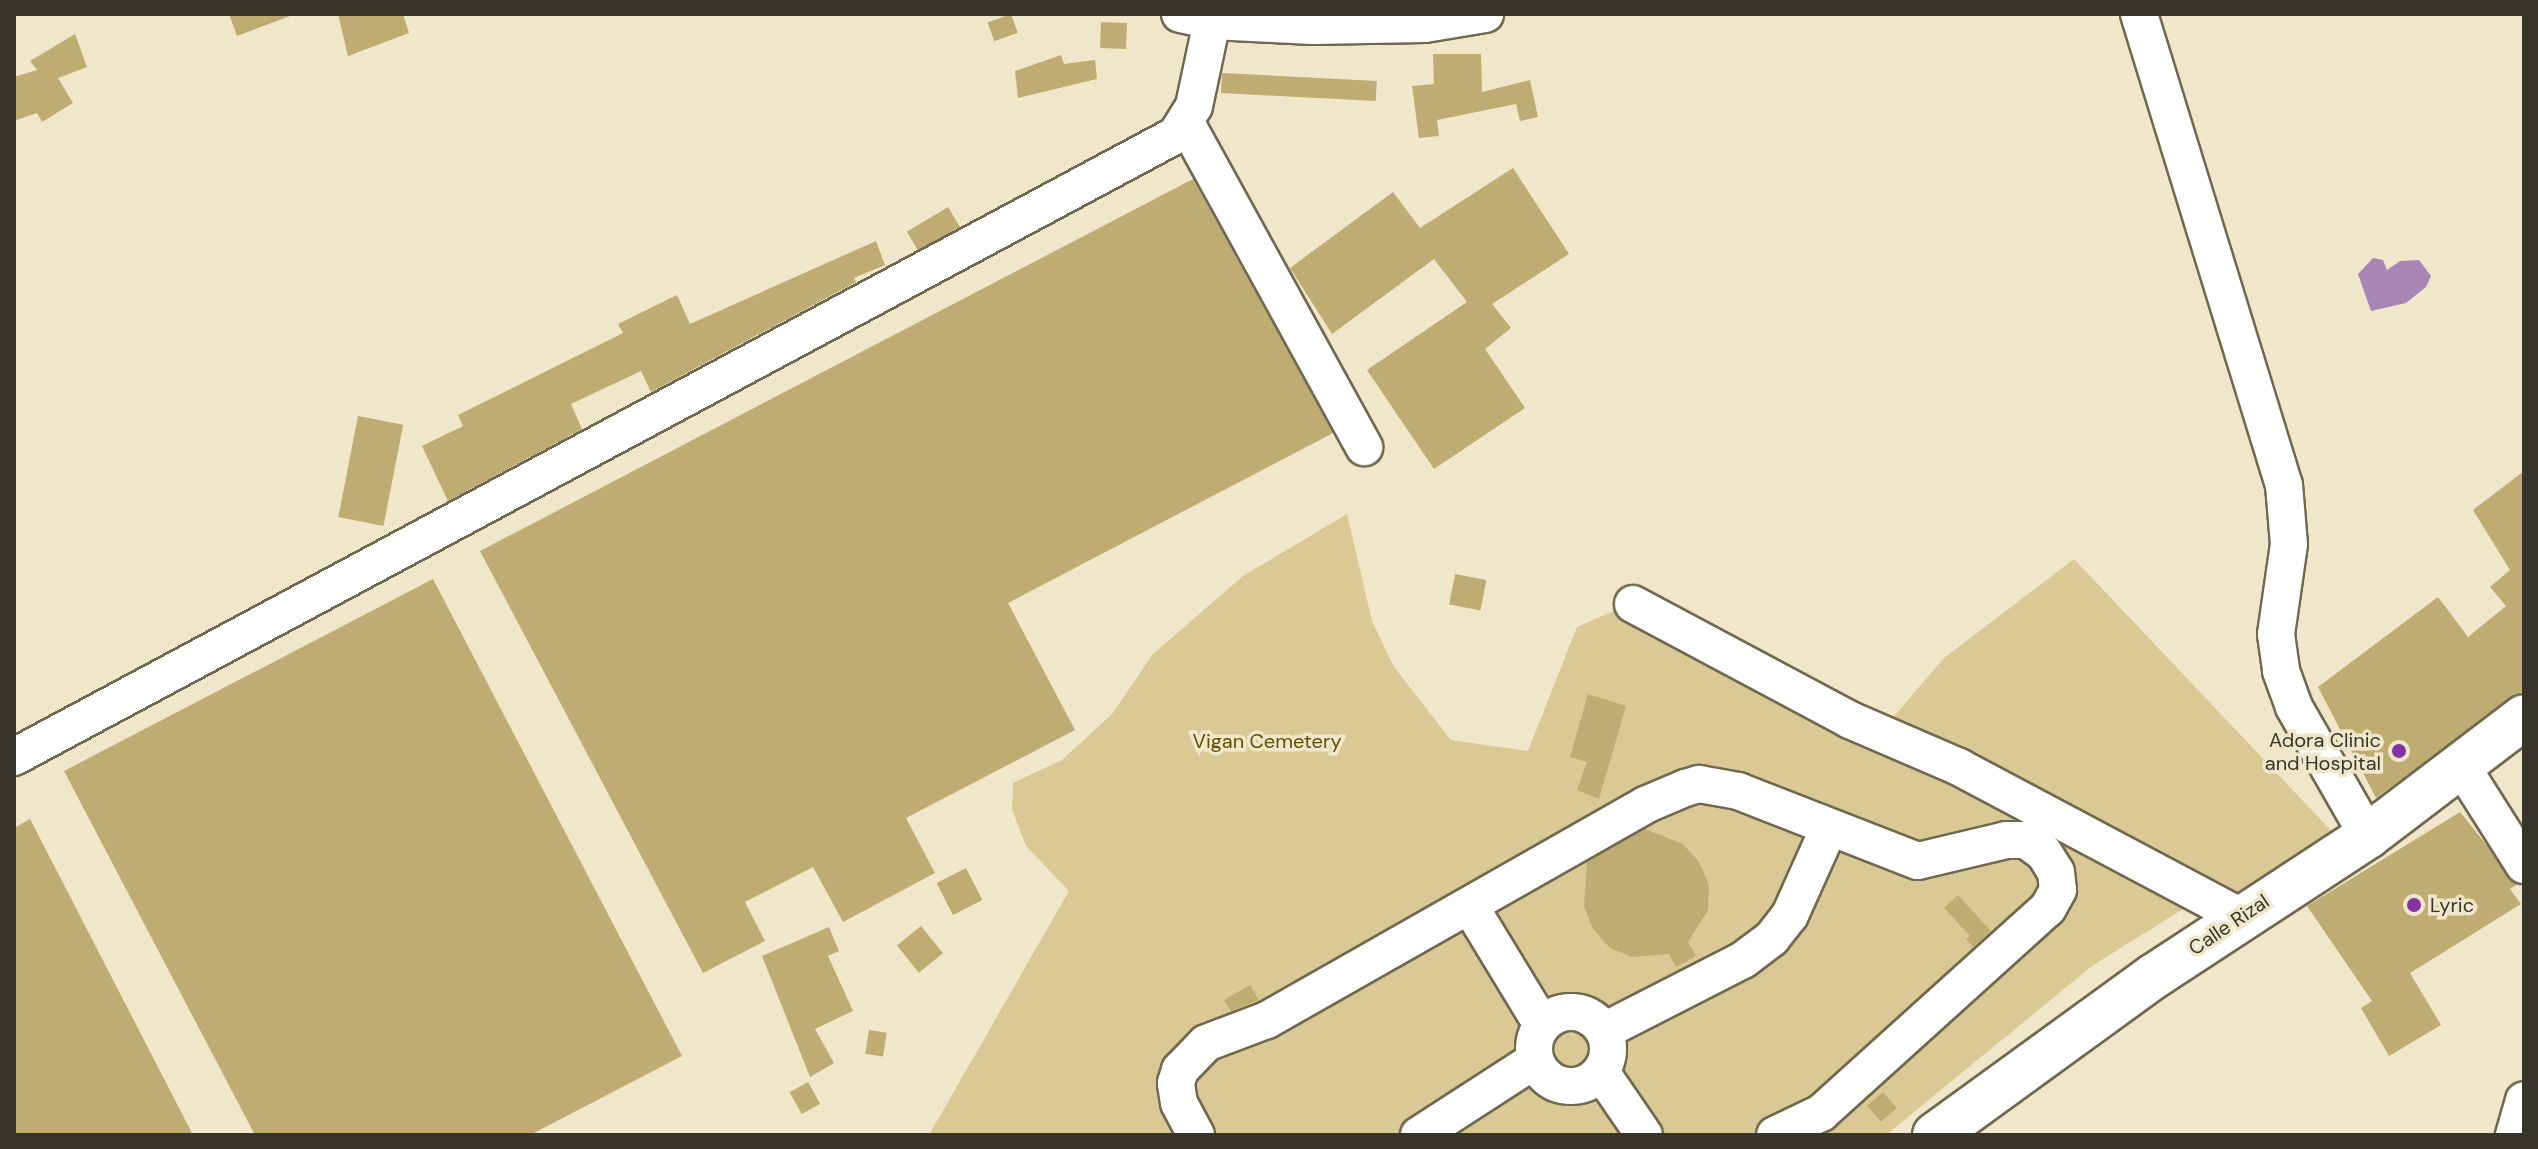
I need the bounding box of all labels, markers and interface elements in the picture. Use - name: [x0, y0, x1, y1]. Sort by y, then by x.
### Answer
- place label: Adora Clinic and Hospital: [2265, 728, 2381, 775]
- park label: Vigan Cemetery: [1193, 729, 1341, 753]
- marker: Adora Clinic and Hospital: [2388, 740, 2410, 762]
- street label: Calle Rizal: [2184, 889, 2274, 961]
- place label: Lyric: [2430, 893, 2474, 917]
- marker: Lyric: [2405, 896, 2423, 914]

